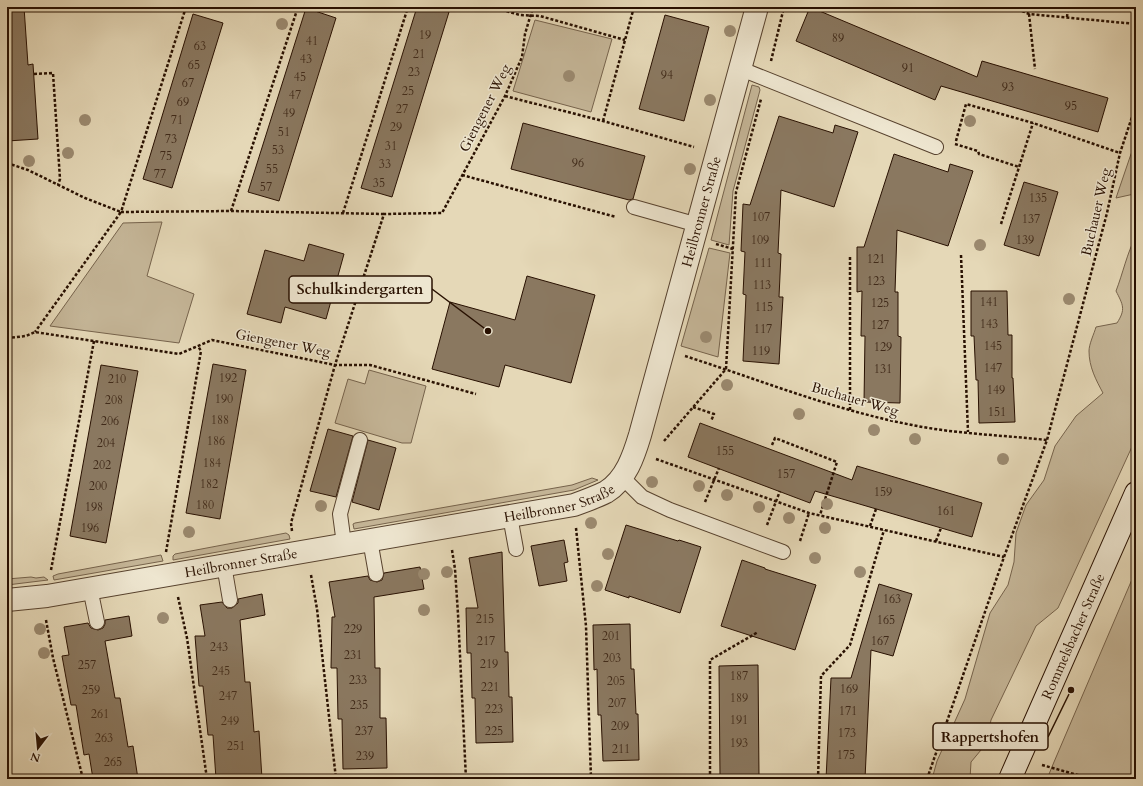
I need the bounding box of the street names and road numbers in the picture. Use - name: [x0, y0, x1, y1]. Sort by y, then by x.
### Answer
- street label: Giengener Weg: [455, 61, 515, 155]
- street label: Heilbronner Straße: [677, 154, 725, 269]
- street label: Buchauer Weg: [1077, 166, 1115, 258]
- street label: Giengener Weg: [234, 324, 332, 362]
- street label: Buchauer Weg: [809, 377, 901, 421]
- street label: Heilbronner Straße: [502, 479, 619, 526]
- street label: Heilbronner Straße: [183, 543, 299, 582]
- street label: Rommelsbacher Straße: [1037, 570, 1109, 702]

